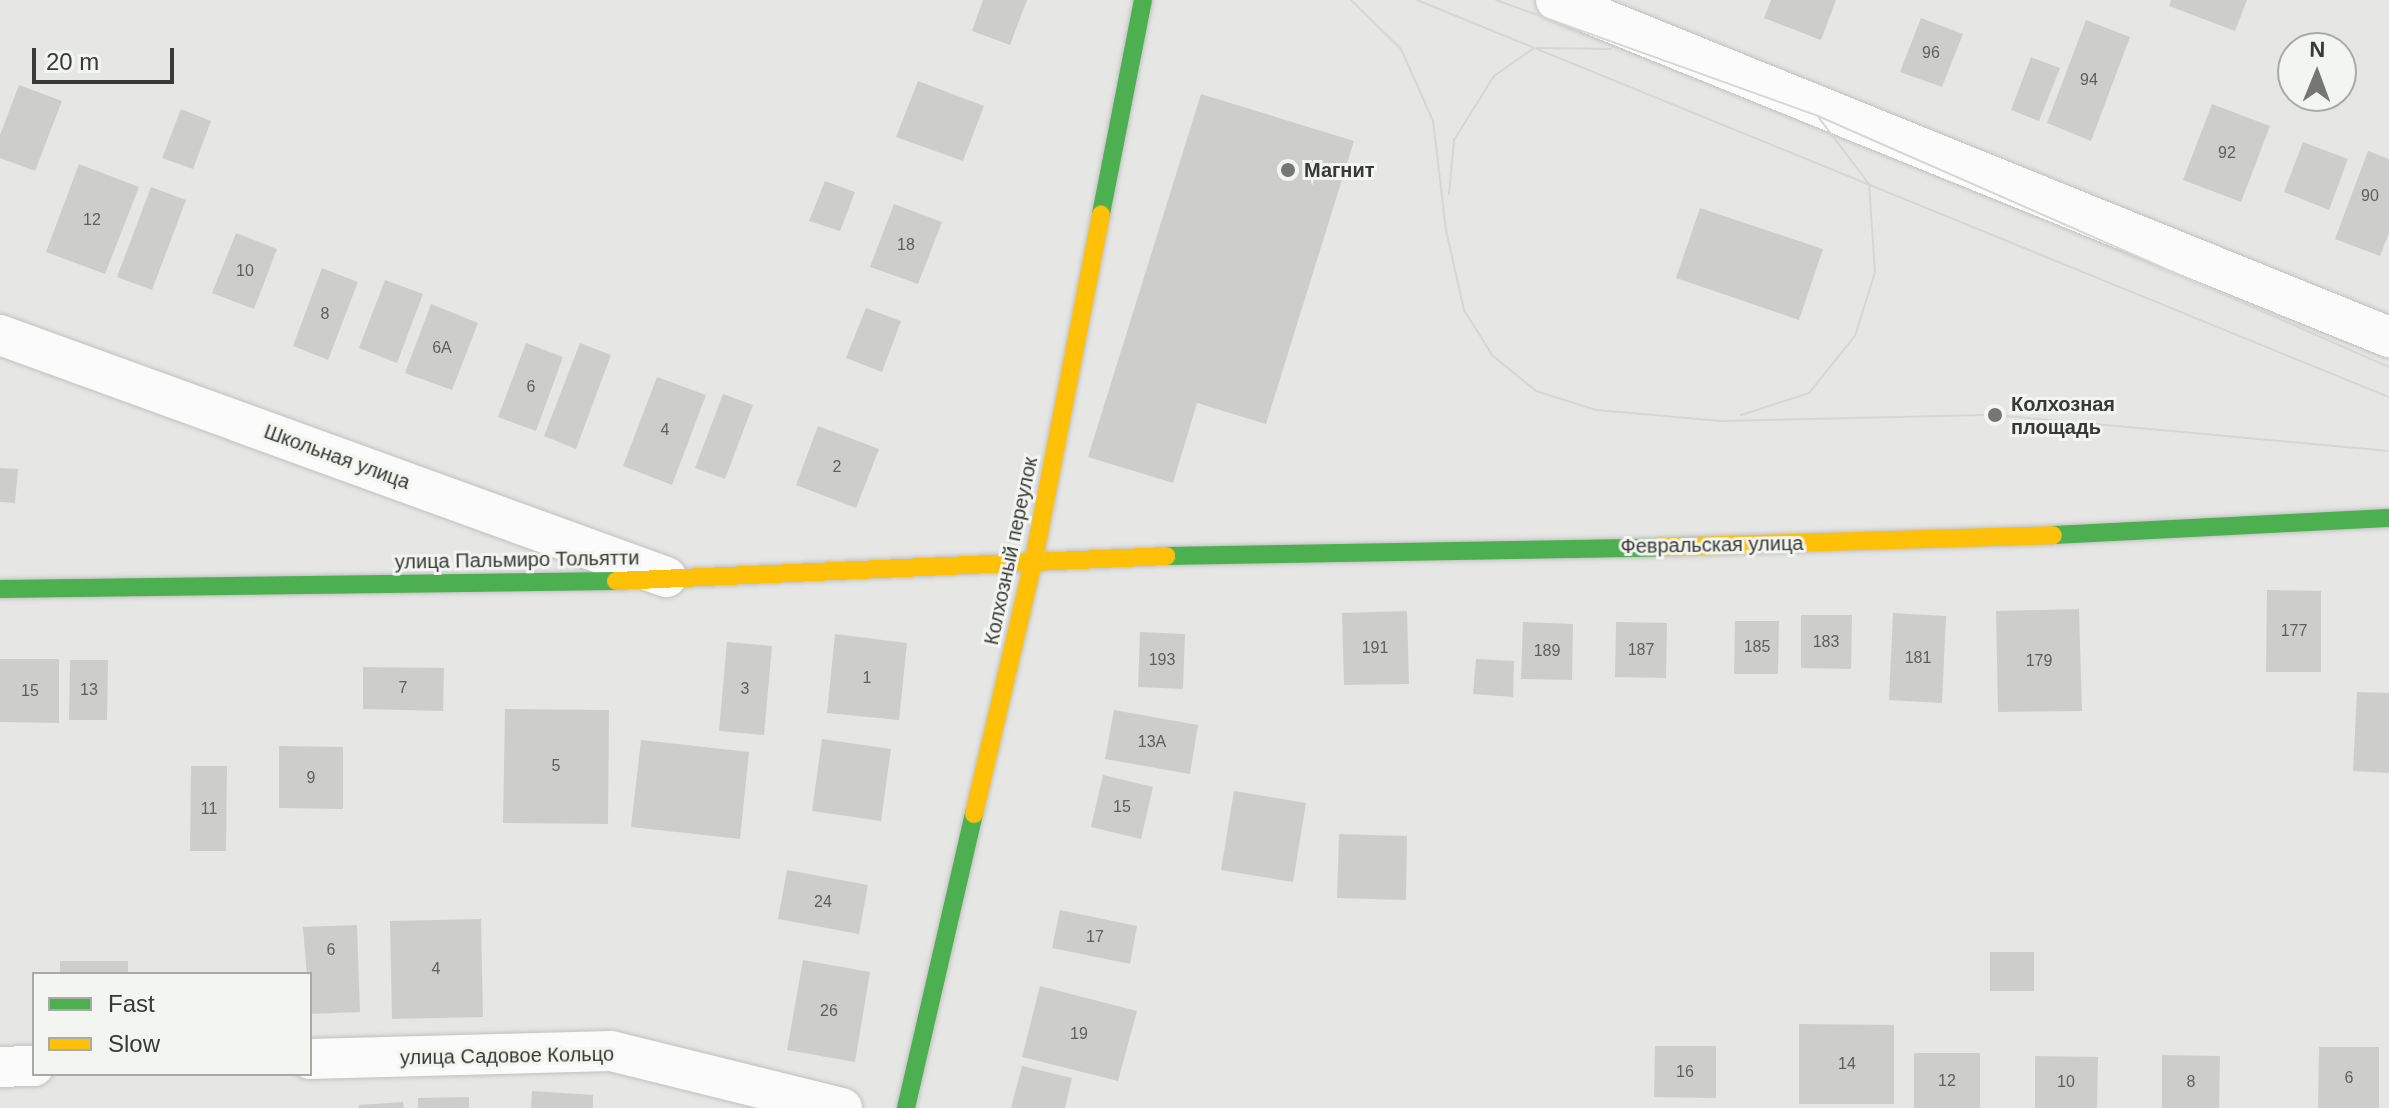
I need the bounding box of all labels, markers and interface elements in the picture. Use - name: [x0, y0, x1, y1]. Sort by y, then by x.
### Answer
- scale bar: [36, 32, 178, 82]
- north arrow: [2277, 32, 2357, 112]
- text: N: [2309, 37, 2326, 62]
- house number: 96: [1922, 43, 1940, 63]
- text: 20 m: [46, 48, 99, 75]
- house number: 94: [2080, 70, 2098, 90]
- house number: 92: [2218, 143, 2236, 163]
- place label: Магнит: [1304, 158, 1375, 182]
- marker: Магнит: [1279, 161, 1297, 179]
- house number: 90: [2361, 186, 2379, 206]
- house number: 12: [83, 210, 101, 230]
- house number: 18: [897, 235, 915, 255]
- house number: 10: [236, 261, 254, 281]
- house number: 8: [321, 304, 329, 324]
- house number: 6А: [432, 338, 452, 358]
- house number: 6: [527, 377, 535, 397]
- place label: Колхозная площадь: [2011, 392, 2115, 439]
- marker: Колхозная площадь: [1986, 406, 2004, 424]
- street label: Школьная улица: [261, 419, 413, 495]
- house number: 4: [661, 420, 669, 440]
- street label: Колхозный переулок: [979, 455, 1043, 647]
- house number: 2: [833, 457, 841, 477]
- street label: Февральская улица: [1620, 531, 1804, 559]
- street label: улица Пальмиро Тольятти: [395, 546, 639, 574]
- house number: 177: [2281, 621, 2307, 641]
- house number: 183: [1813, 632, 1839, 652]
- house number: 185: [1744, 637, 1770, 657]
- house number: 191: [1362, 638, 1388, 658]
- house number: 187: [1628, 640, 1654, 660]
- house number: 189: [1534, 641, 1560, 661]
- house number: 181: [1905, 648, 1931, 668]
- house number: 193: [1149, 650, 1175, 670]
- house number: 179: [2026, 651, 2052, 671]
- house number: 1: [863, 668, 871, 688]
- house number: 7: [399, 678, 407, 698]
- house number: 3: [741, 679, 749, 699]
- house number: 13: [80, 680, 98, 700]
- house number: 15: [21, 681, 39, 701]
- house number: 13А: [1138, 732, 1166, 752]
- house number: 5: [552, 756, 560, 776]
- house number: 9: [307, 768, 315, 788]
- house number: 15: [1113, 797, 1131, 817]
- house number: 11: [201, 799, 217, 819]
- house number: 24: [814, 892, 832, 912]
- house number: 17: [1086, 927, 1104, 947]
- house number: 6: [327, 940, 335, 960]
- house number: 4: [432, 959, 440, 979]
- legend: [32, 972, 312, 1076]
- text: Fast: [108, 990, 155, 1017]
- house number: 26: [820, 1001, 838, 1021]
- house number: 19: [1070, 1024, 1088, 1044]
- text: Slow: [108, 1030, 160, 1057]
- street label: улица Садовое Кольцо: [400, 1042, 614, 1070]
- house number: 14: [1838, 1054, 1856, 1074]
- house number: 16: [1676, 1062, 1694, 1082]
- house number: 6: [2345, 1068, 2353, 1088]
- house number: 12: [1938, 1071, 1956, 1091]
- house number: 10: [2057, 1072, 2075, 1092]
- house number: 8: [2187, 1072, 2195, 1092]

